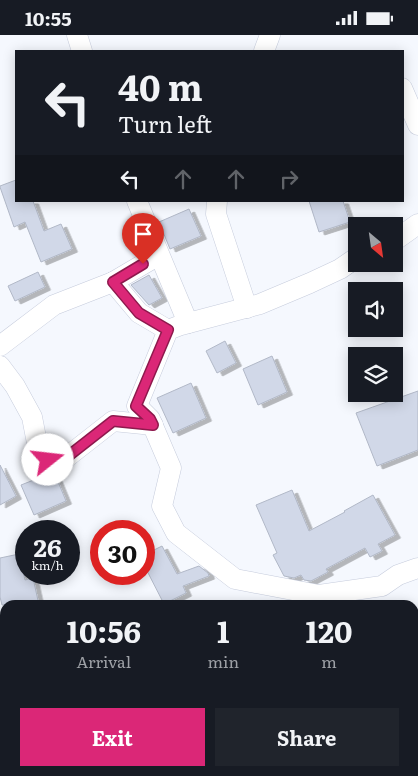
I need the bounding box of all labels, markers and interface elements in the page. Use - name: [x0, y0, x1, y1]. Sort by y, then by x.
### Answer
- text: 10:55: [25, 4, 72, 32]
- text: 40 m: [118, 60, 203, 112]
- icon: left: [35, 70, 100, 135]
- text: Turn left: [118, 107, 212, 140]
- icon: left: [116, 165, 144, 193]
- icon: ahead: [169, 165, 197, 193]
- icon: ahead: [222, 165, 250, 193]
- icon: right: [275, 165, 303, 193]
- pin: [122, 213, 164, 264]
- north arrow: [348, 217, 402, 273]
- map controls: [348, 217, 403, 402]
- icon: arrive: [129, 220, 157, 248]
- button: sound: [348, 282, 403, 337]
- button: layers: [348, 347, 403, 402]
- position arrow: [21, 433, 73, 485]
- speed limit sign: 30: [90, 520, 155, 585]
- text: 26: [33, 528, 62, 565]
- text: km/h: [32, 556, 63, 574]
- text: 10:56: [66, 608, 141, 652]
- text: 1: [217, 608, 230, 652]
- text: 120: [305, 608, 353, 652]
- text: Arrival: [76, 649, 131, 673]
- text: min: [208, 649, 239, 673]
- text: m: [321, 649, 337, 673]
- button: Exit: [20, 708, 205, 766]
- button: Share: [215, 708, 399, 766]

